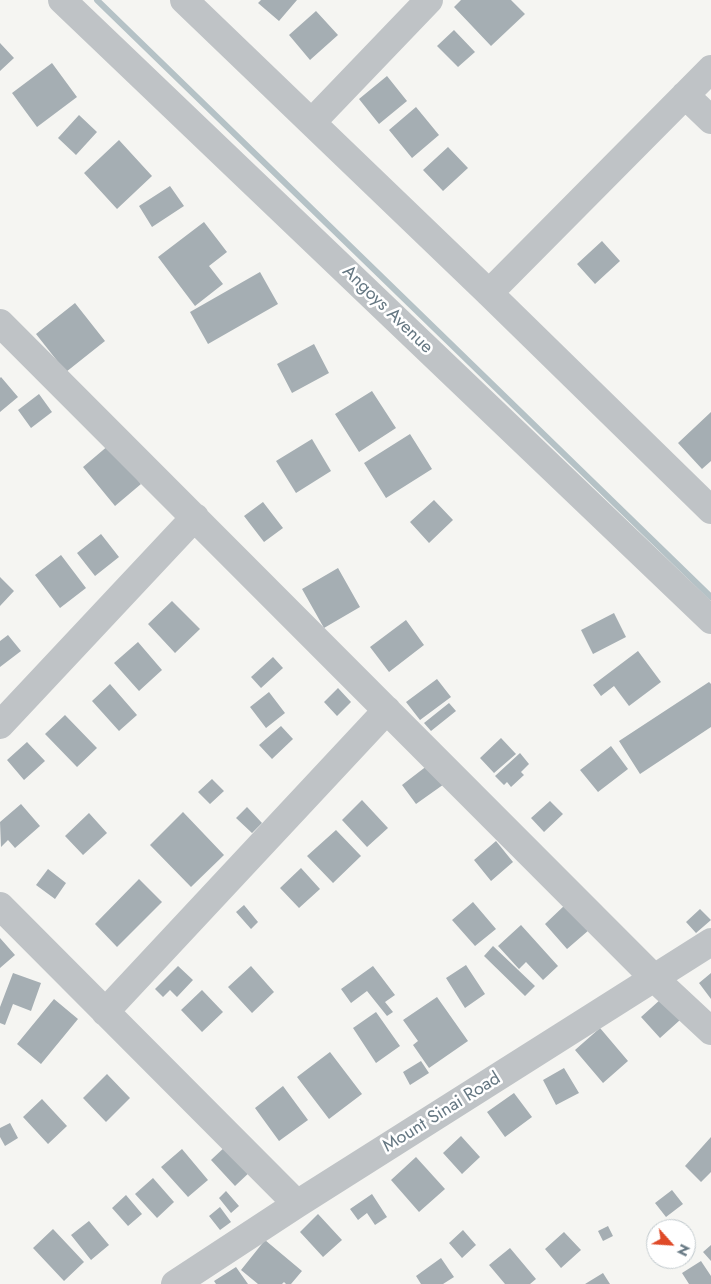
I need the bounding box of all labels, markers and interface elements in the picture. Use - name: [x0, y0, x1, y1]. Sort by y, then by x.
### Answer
- street label: Angoys Avenue: [337, 261, 437, 359]
- street label: Mount Sinai Road: [379, 1068, 505, 1158]
- north arrow: [646, 1219, 696, 1269]
- text: N: [672, 1241, 695, 1260]

